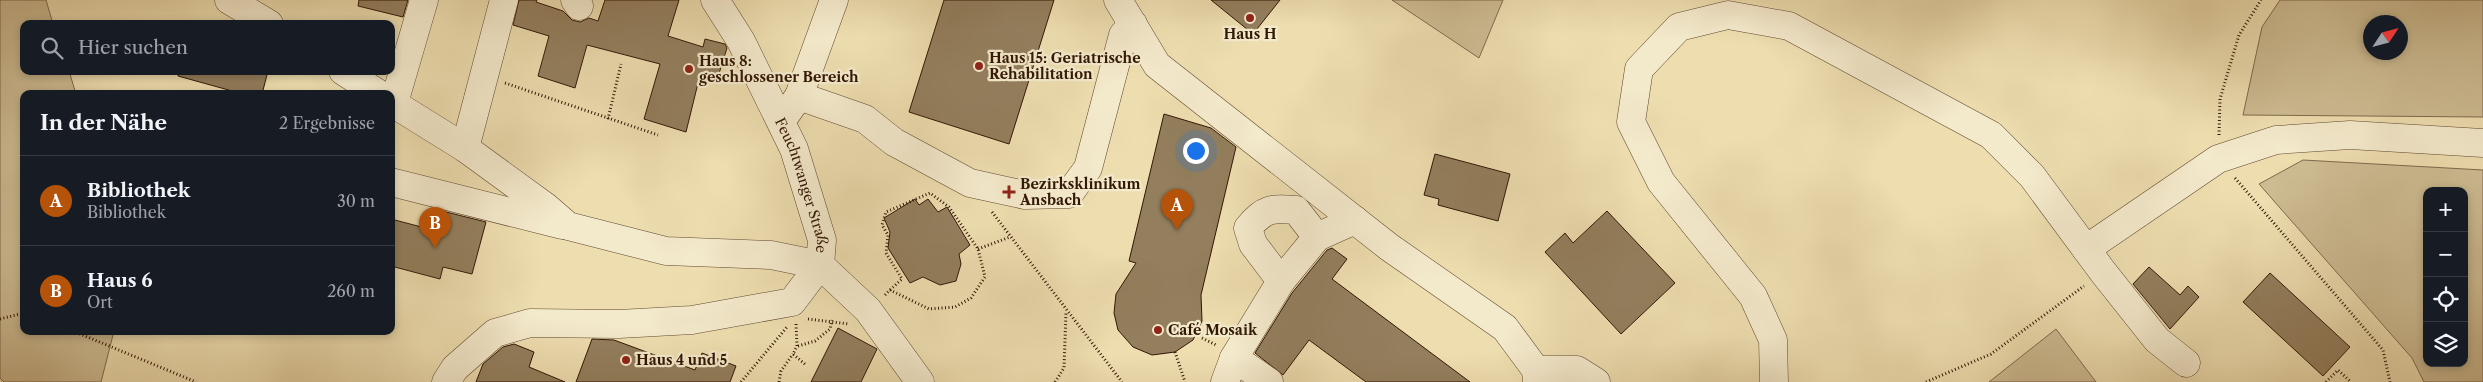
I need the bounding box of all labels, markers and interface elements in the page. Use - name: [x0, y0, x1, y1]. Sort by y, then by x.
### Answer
- marker: Haus H: [1244, 12, 1256, 24]
- north arrow: [2363, 15, 2408, 60]
- search box: [20, 20, 395, 75]
- place label: Haus H: [1224, 25, 1277, 43]
- icon: search: [38, 34, 66, 62]
- text: Hier suchen: [78, 36, 188, 59]
- place label: Haus 15: Geriatrische Rehabilitation: [989, 49, 1141, 83]
- place label: Haus 8: geschlossener Bereich: [698, 52, 859, 86]
- marker: Haus 15: Geriatrische Rehabilitation: [973, 60, 985, 72]
- marker: Haus 8: geschlossener Bereich: [683, 63, 695, 75]
- text: In der Nähe: [40, 110, 167, 135]
- text: 2 Ergebnisse: [279, 113, 375, 133]
- street label: Feuchtwanger Straße: [771, 115, 831, 254]
- your location: [1183, 138, 1209, 164]
- place label: Bezirksklinikum Ansbach: [1019, 175, 1140, 209]
- text: Bibliothek: [87, 179, 190, 202]
- marker: Bezirksklinikum Ansbach: [1002, 185, 1016, 199]
- map controls: [2423, 187, 2468, 367]
- button: +: [2423, 187, 2468, 232]
- pin: A: [1161, 189, 1193, 230]
- text: A: [50, 191, 62, 211]
- text: 30 m: [337, 191, 375, 211]
- text: Bibliothek: [87, 202, 166, 222]
- pin: B: [419, 207, 451, 248]
- button: −: [2423, 232, 2468, 277]
- text: Haus 6: [87, 269, 153, 292]
- button: locate: [2423, 277, 2468, 322]
- text: B: [50, 281, 62, 301]
- text: 260 m: [327, 281, 375, 301]
- text: Ort: [87, 292, 113, 312]
- place label: Café Mosaik: [1168, 321, 1258, 339]
- button: layers: [2423, 322, 2468, 367]
- marker: Café Mosaik: [1152, 324, 1164, 336]
- place label: Haus 4 und 5: [636, 351, 728, 369]
- marker: Haus 4 und 5: [620, 354, 632, 366]

